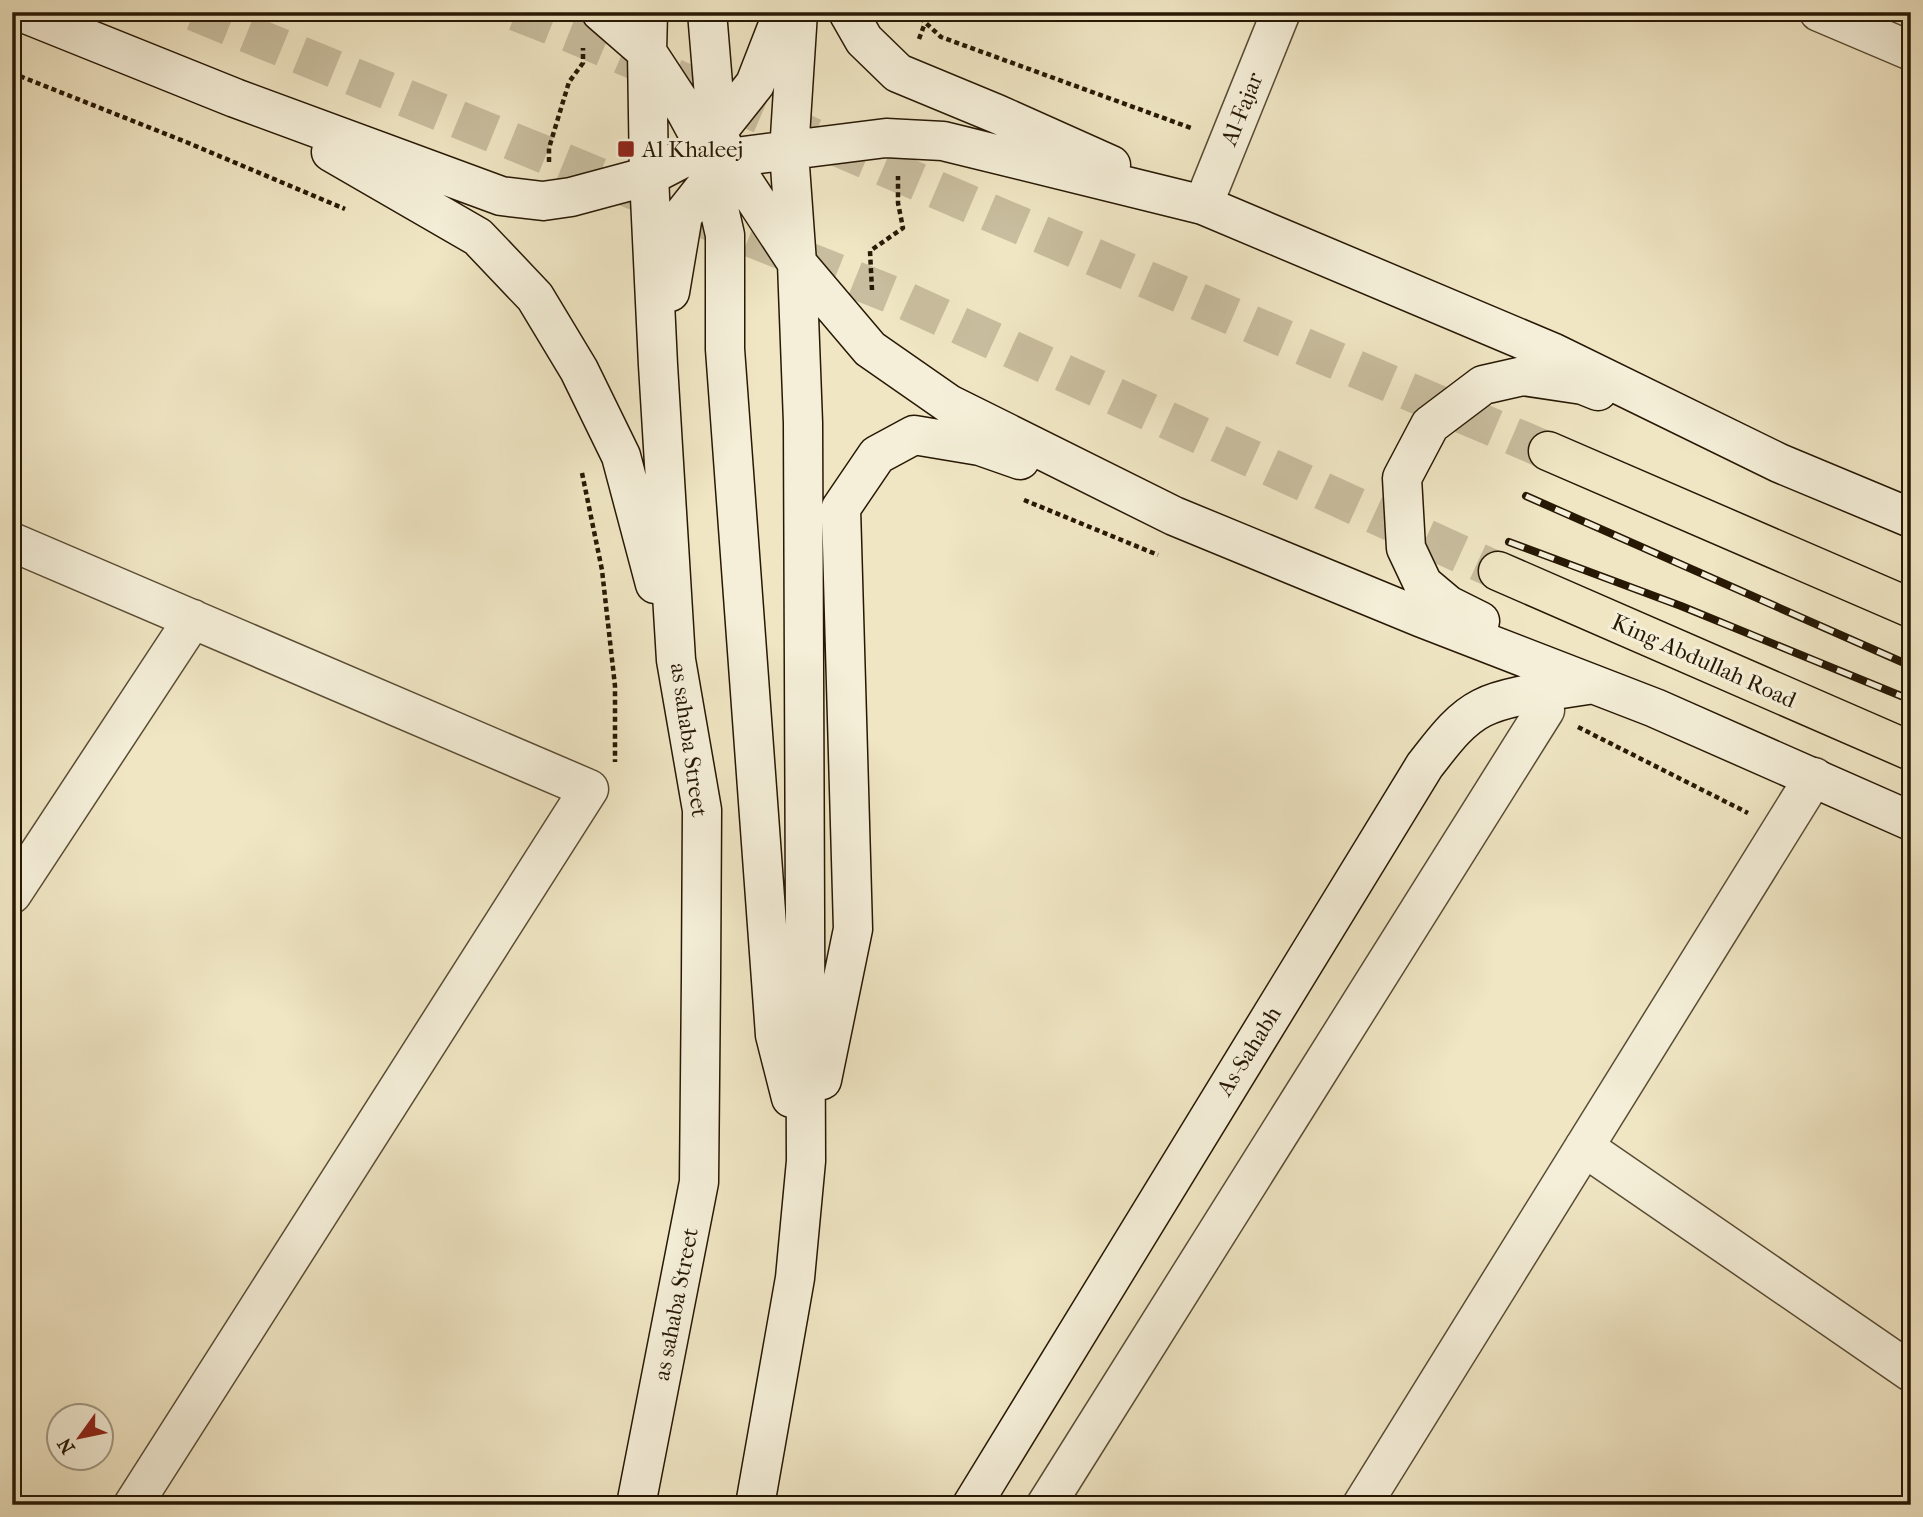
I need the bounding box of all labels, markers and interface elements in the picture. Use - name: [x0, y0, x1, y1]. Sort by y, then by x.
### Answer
- street label: Al-Fajar: [1215, 68, 1269, 150]
- place label: Al Khaleej: [641, 136, 743, 163]
- marker: Al Khaleej: [616, 139, 636, 159]
- street label: King Abdullah Road: [1608, 608, 1801, 714]
- street label: as sahaba Street: [665, 661, 713, 819]
- street label: As-Sahabh: [1210, 1001, 1287, 1101]
- street label: as sahaba Street: [648, 1225, 704, 1383]
- north arrow: [46, 1402, 116, 1472]
- text: N: [53, 1433, 80, 1458]

